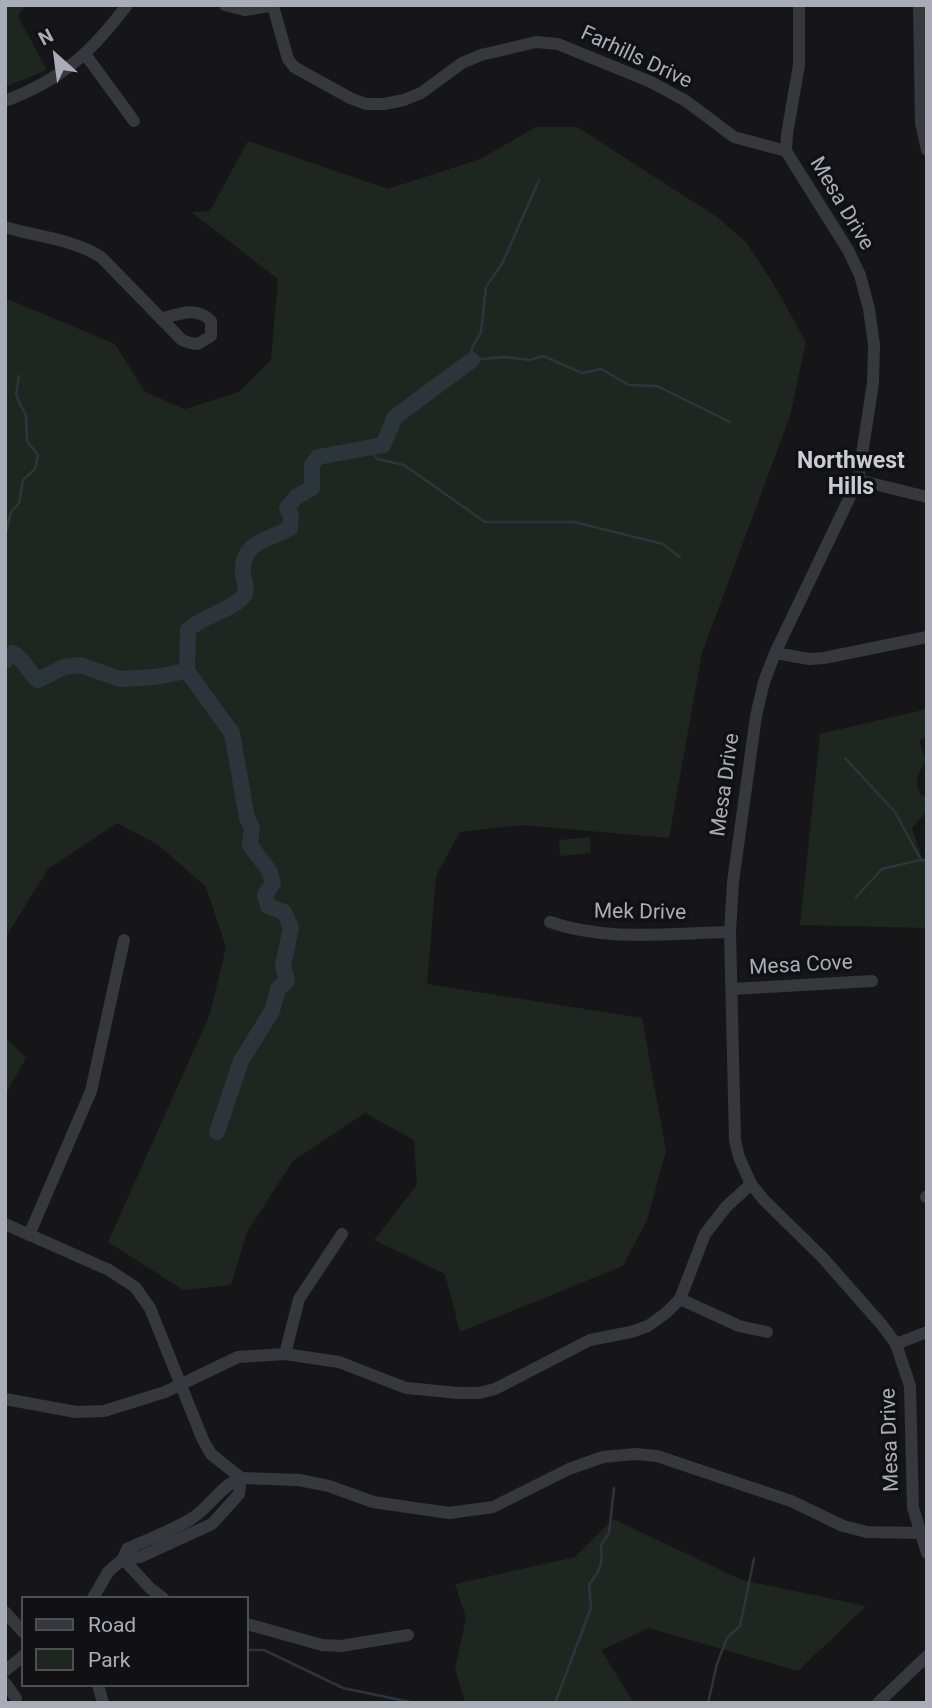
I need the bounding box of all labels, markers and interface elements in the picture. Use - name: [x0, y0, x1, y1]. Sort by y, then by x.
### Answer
- north arrow: [21, 21, 91, 91]
- street label: Farhills Drive: [576, 21, 696, 95]
- text: N: [35, 24, 57, 50]
- street label: Mesa Drive: [803, 153, 879, 255]
- district label: Northwest Hills: [797, 448, 905, 502]
- street label: Mesa Drive: [706, 732, 746, 838]
- street label: Mek Drive: [594, 900, 686, 926]
- street label: Mesa Cove: [749, 951, 853, 981]
- street label: Mesa Drive: [877, 1388, 905, 1492]
- legend: [21, 1596, 248, 1687]
- text: Road: [88, 1613, 136, 1637]
- text: Park: [88, 1648, 130, 1672]

